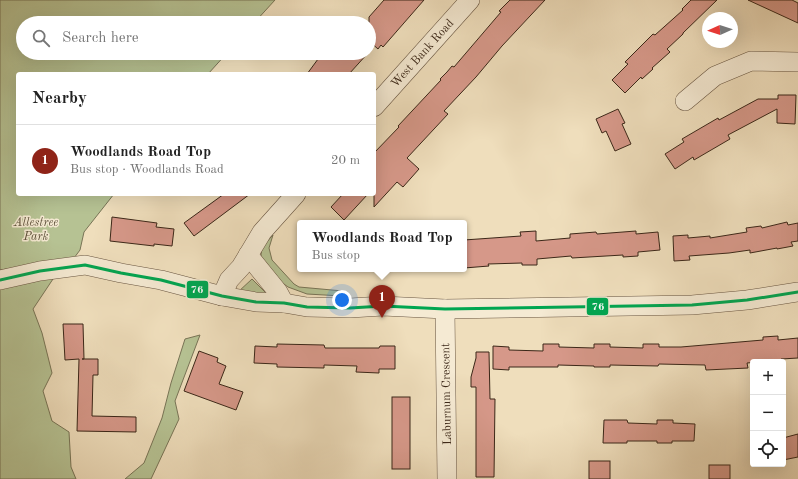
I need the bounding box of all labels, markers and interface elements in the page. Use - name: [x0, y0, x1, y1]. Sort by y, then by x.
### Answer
- north arrow: [702, 12, 738, 48]
- search box: [16, 16, 376, 60]
- street label: West Bank Road: [389, 17, 456, 90]
- icon: search: [30, 27, 52, 49]
- text: Search here: [62, 31, 139, 46]
- text: Nearby: [32, 90, 87, 107]
- text: Woodlands Road Top: [70, 145, 211, 160]
- text: 1: [41, 154, 49, 167]
- text: 20 m: [331, 154, 360, 167]
- text: Bus stop · Woodlands Road: [70, 163, 224, 176]
- park label: Allestree Park: [13, 217, 58, 243]
- popup: [297, 220, 467, 272]
- text: Woodlands Road Top: [311, 231, 453, 246]
- text: Bus stop: [311, 249, 360, 262]
- line badge: 76: [186, 280, 209, 299]
- text: 76: [191, 285, 203, 296]
- pin: 1: [369, 285, 395, 318]
- your location: [332, 290, 352, 310]
- line badge: 76: [586, 297, 609, 316]
- text: 76: [592, 302, 604, 313]
- street label: Laburnum Crescent: [440, 343, 454, 445]
- map controls: [750, 359, 786, 467]
- button: +: [750, 359, 786, 395]
- button: −: [750, 395, 786, 431]
- button: locate: [750, 431, 786, 467]

